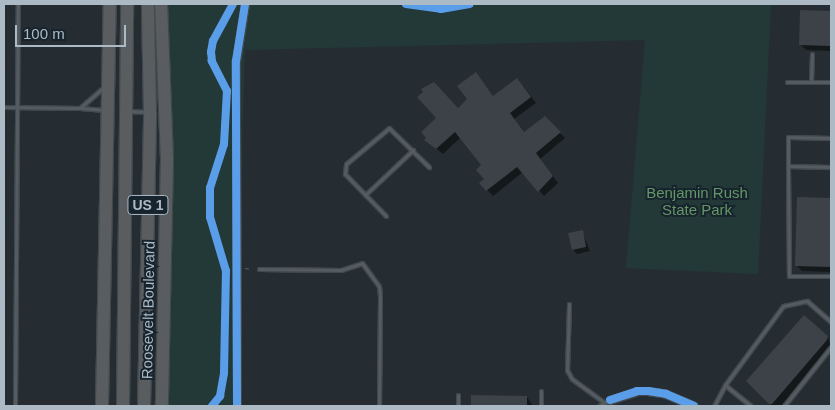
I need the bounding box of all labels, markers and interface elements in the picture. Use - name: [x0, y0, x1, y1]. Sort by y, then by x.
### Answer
- scale bar: [18, 15, 129, 47]
- text: 100 m: [23, 25, 65, 42]
- park label: Benjamin Rush State Park: [646, 183, 748, 218]
- road number: US 1: [127, 194, 169, 216]
- street label: Roosevelt Boulevard: [138, 241, 158, 379]

